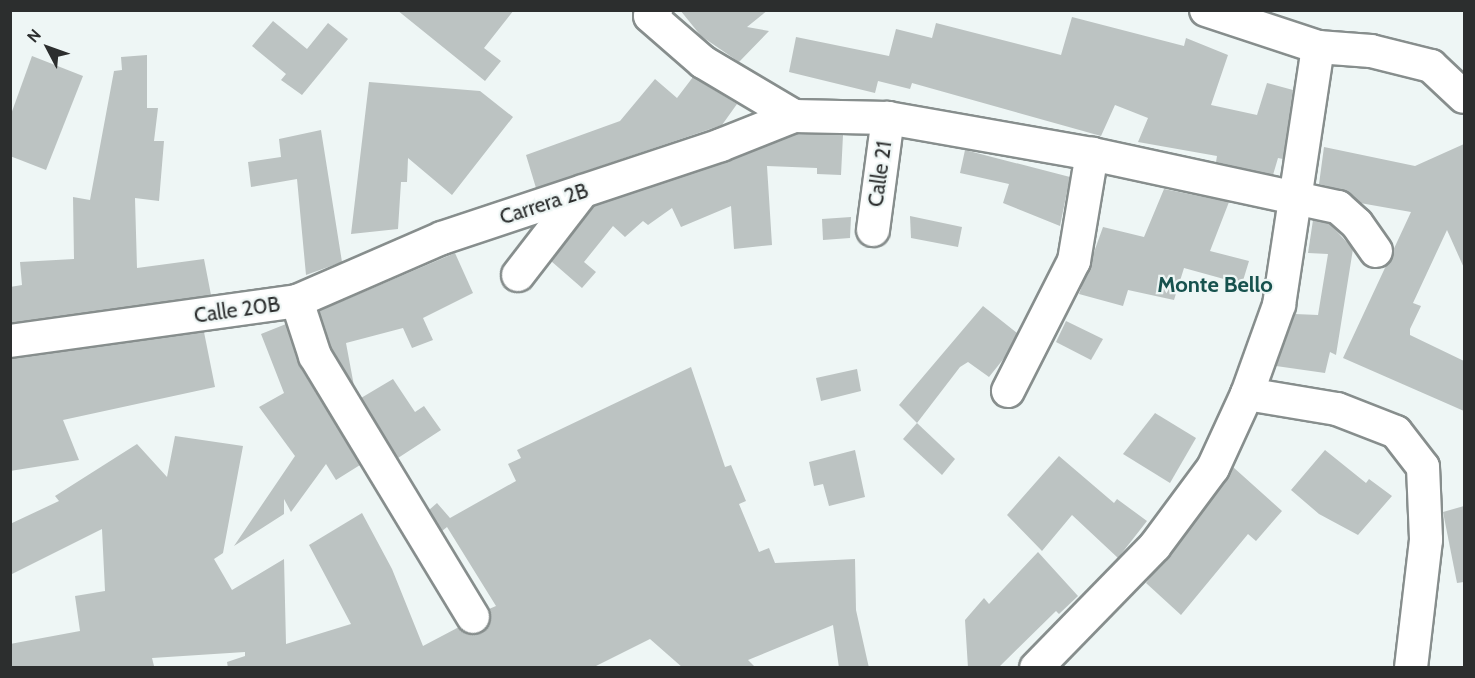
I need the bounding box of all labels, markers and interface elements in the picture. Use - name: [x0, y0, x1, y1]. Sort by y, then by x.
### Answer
- north arrow: [18, 18, 78, 78]
- text: N: [23, 25, 45, 46]
- street label: Calle 21: [863, 139, 897, 209]
- street label: Carrera 2B: [497, 178, 591, 230]
- district label: Monte Bello: [1157, 272, 1273, 298]
- street label: Calle 20B: [192, 292, 282, 328]

